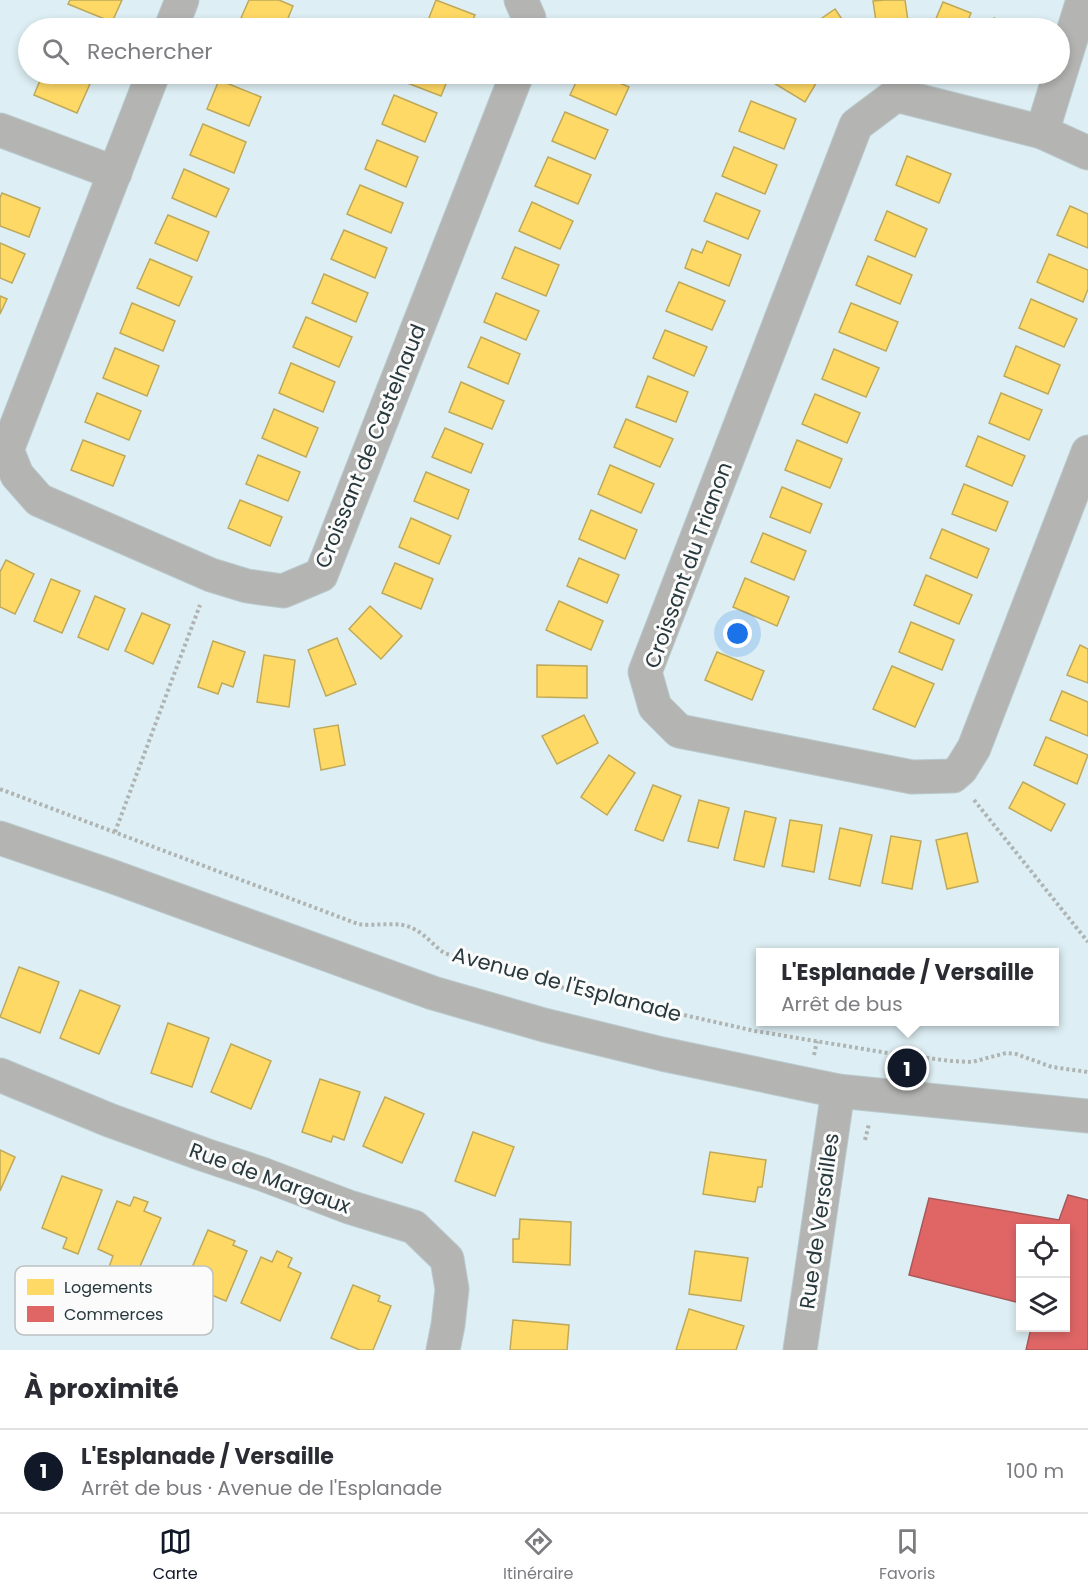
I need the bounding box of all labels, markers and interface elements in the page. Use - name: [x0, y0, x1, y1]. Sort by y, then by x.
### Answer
- search box: [18, 18, 1070, 84]
- icon: search: [39, 35, 72, 68]
- text: Rechercher: [87, 36, 213, 67]
- street label: Croissant de Castelnaud: [308, 320, 432, 572]
- street label: Croissant du Trianon: [637, 458, 739, 672]
- your location: [723, 619, 752, 648]
- street label: Avenue de l'Esplanade: [449, 939, 685, 1029]
- popup: [756, 948, 1059, 1026]
- text: L'Esplanade / Versaille: [781, 957, 1034, 988]
- text: Arrêt de bus: [781, 990, 903, 1018]
- pin: 1: [888, 1046, 926, 1090]
- street label: Rue de Versailles: [792, 1131, 846, 1311]
- street label: Rue de Margaux: [185, 1135, 355, 1221]
- map controls: [1016, 1224, 1070, 1332]
- button: locate: [1016, 1224, 1070, 1278]
- legend: [15, 1266, 213, 1335]
- text: Logements: [64, 1276, 153, 1299]
- button: layers: [1016, 1278, 1070, 1332]
- text: Commerces: [64, 1303, 163, 1326]
- text: À proximité: [24, 1371, 179, 1407]
- text: L'Esplanade / Versaille: [81, 1441, 334, 1472]
- text: 1: [40, 1457, 47, 1485]
- text: 100 m: [1007, 1457, 1064, 1485]
- text: Arrêt de bus · Avenue de l'Esplanade: [81, 1474, 442, 1502]
- tab: Carte: [153, 1525, 198, 1586]
- tab: Itinéraire: [503, 1525, 573, 1586]
- tab: Favoris: [879, 1525, 935, 1586]

